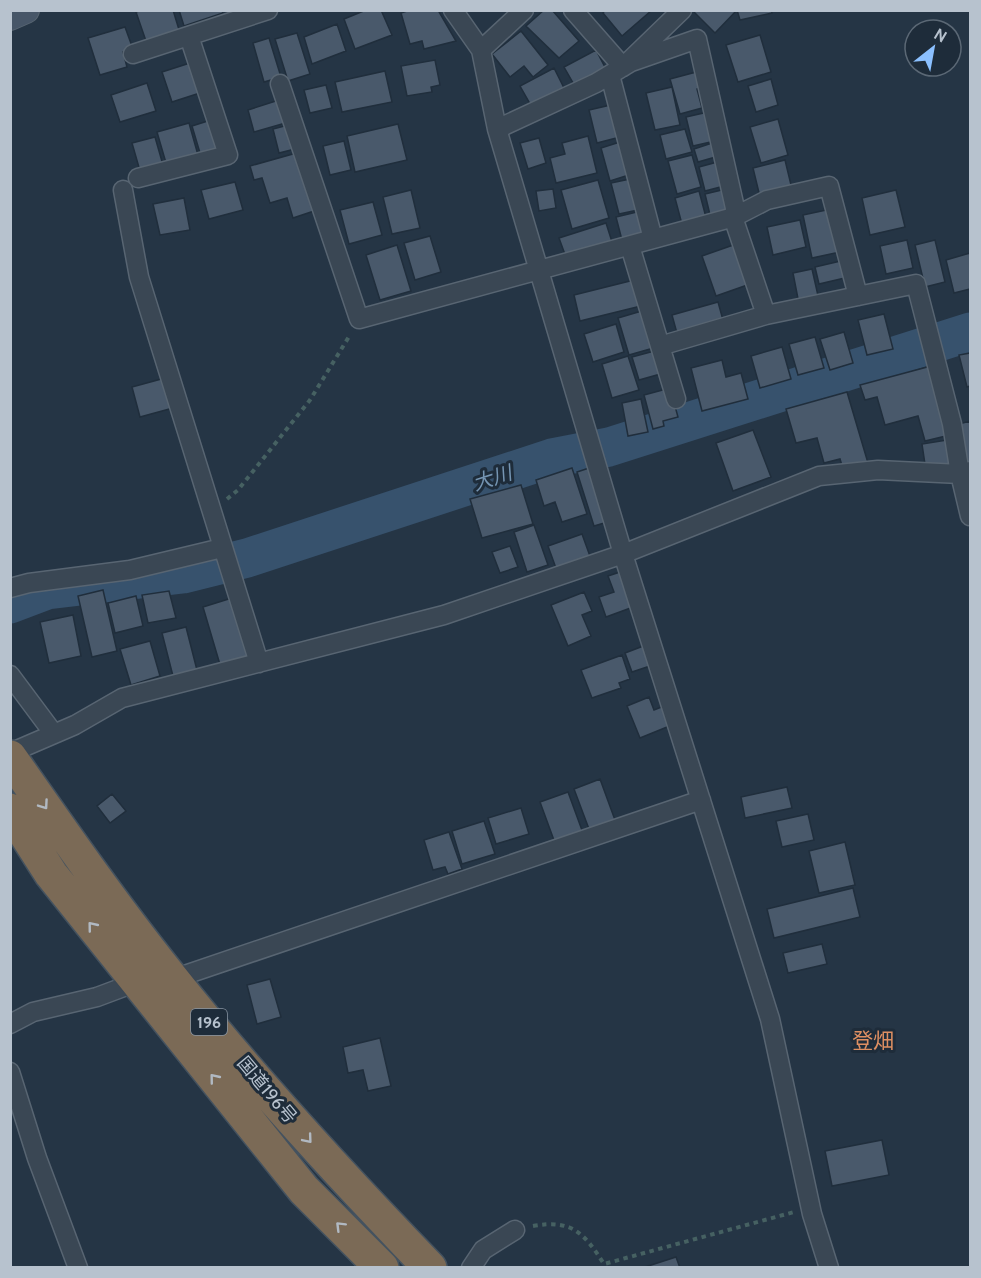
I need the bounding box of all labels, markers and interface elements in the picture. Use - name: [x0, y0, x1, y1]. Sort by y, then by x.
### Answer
- north arrow: [903, 18, 963, 78]
- text: N: [931, 25, 950, 47]
- water label: 大川: [469, 460, 517, 496]
- one-way arrow: [37, 799, 48, 810]
- one-way arrow: [88, 922, 99, 933]
- road number: 196: [191, 1009, 227, 1035]
- district label: 登畑: [852, 1028, 894, 1053]
- street label: 国道196号: [233, 1052, 301, 1128]
- one-way arrow: [210, 1074, 221, 1085]
- one-way arrow: [301, 1132, 312, 1143]
- one-way arrow: [337, 1223, 348, 1234]

